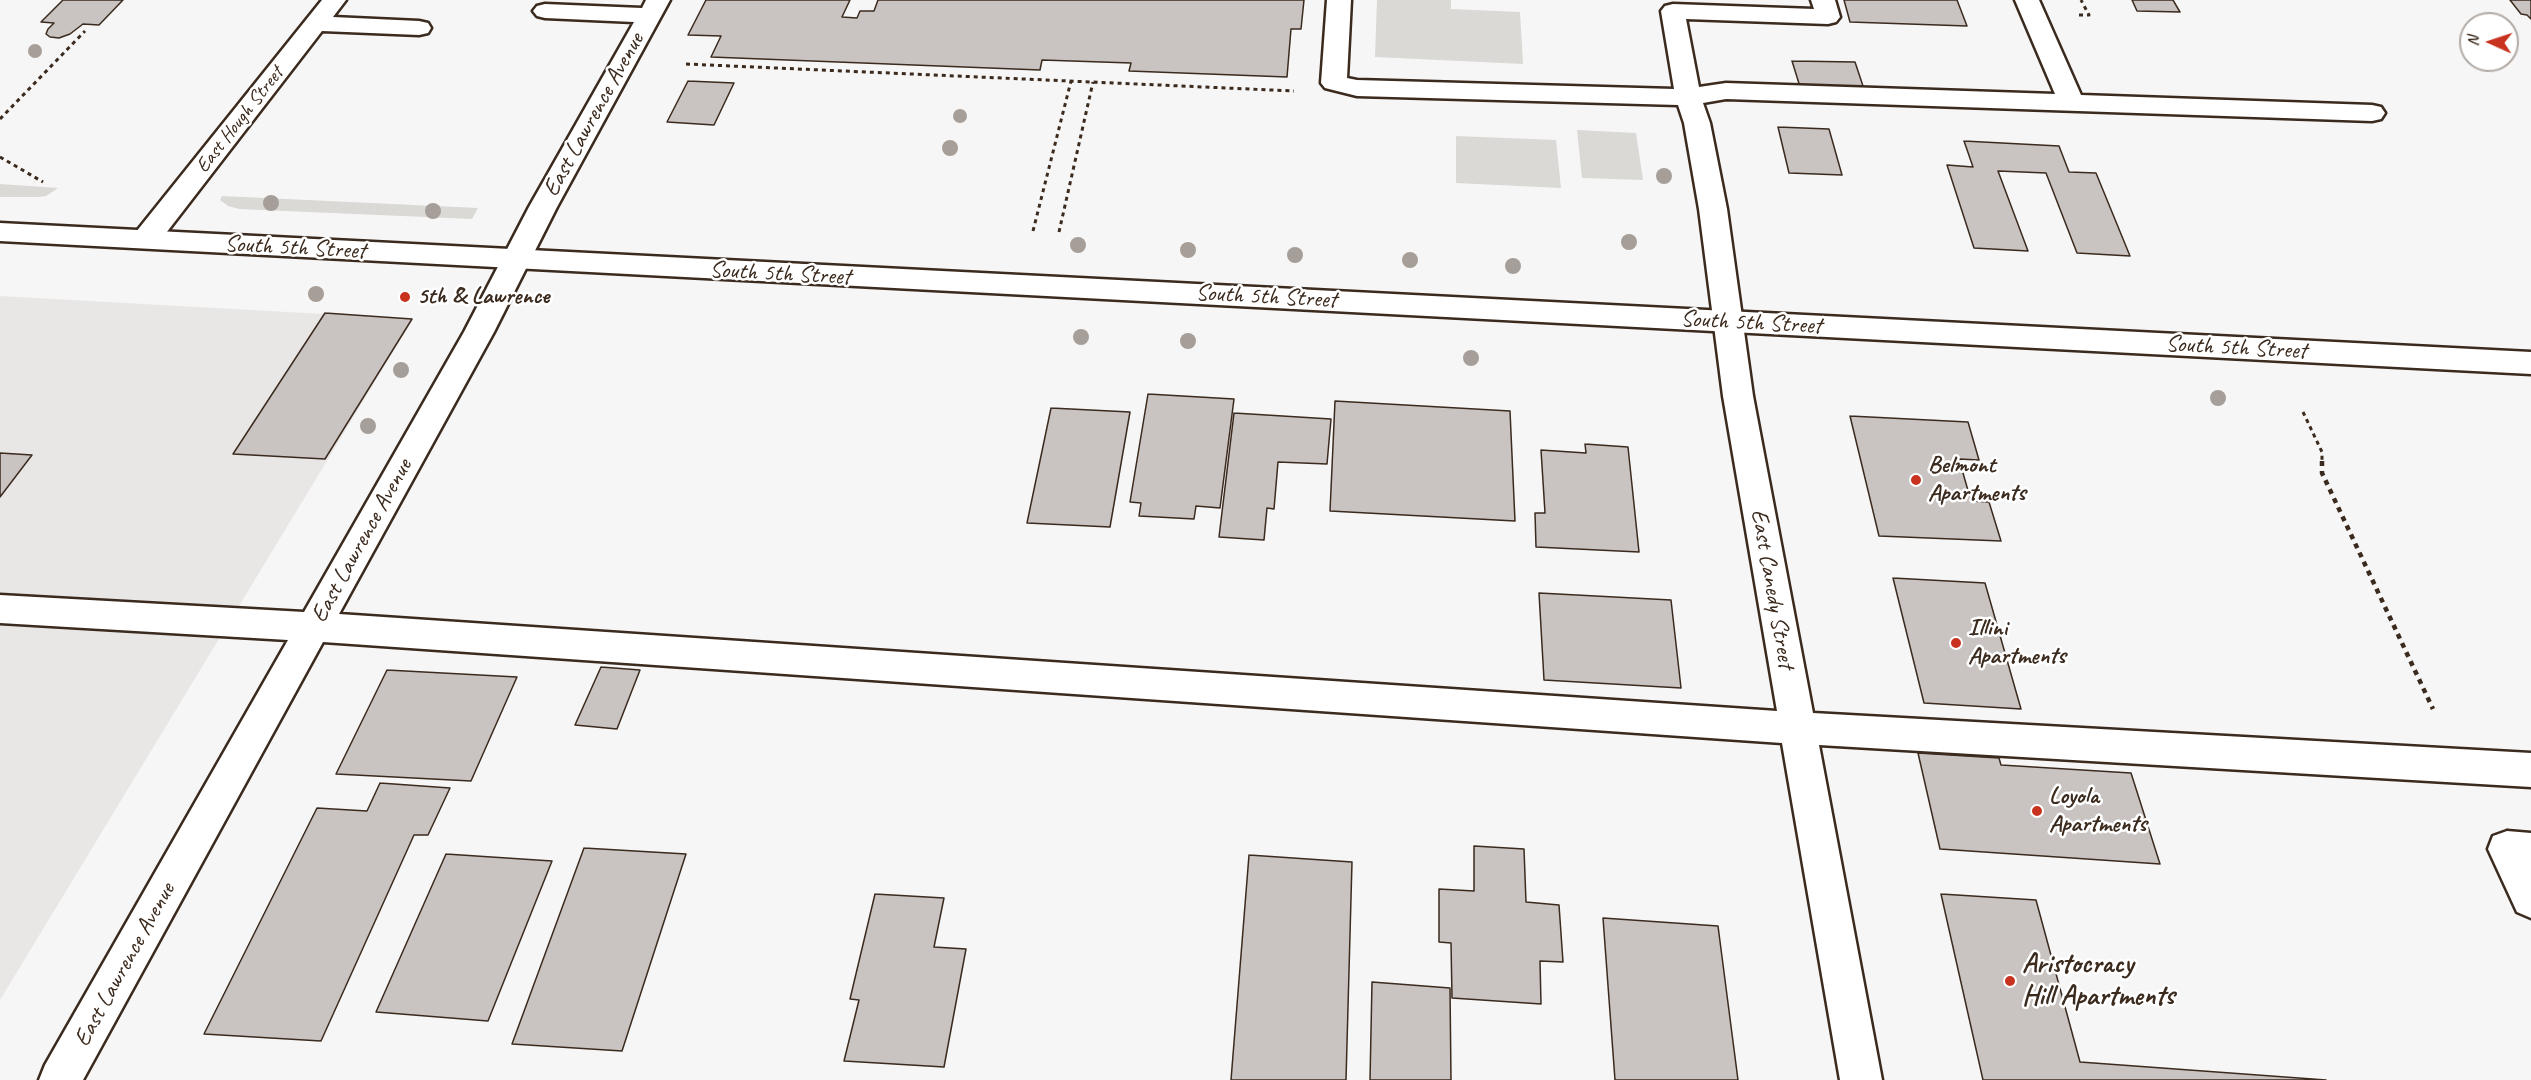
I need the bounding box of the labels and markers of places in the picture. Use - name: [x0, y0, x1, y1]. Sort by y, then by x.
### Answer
- place label: 5th & Lawrence: [417, 283, 549, 311]
- marker: 5th & Lawrence: [398, 290, 412, 304]
- place label: Belmont Apartments: [1928, 452, 2026, 508]
- marker: Belmont Apartments: [1909, 473, 1923, 487]
- place label: Illini Apartments: [1968, 615, 2066, 671]
- marker: Illini Apartments: [1949, 636, 1963, 650]
- place label: Loyola Apartments: [2049, 783, 2147, 839]
- marker: Loyola Apartments: [2030, 804, 2044, 818]
- place label: Aristocracy Hill Apartments: [2022, 948, 2175, 1014]
- marker: Aristocracy Hill Apartments: [2003, 974, 2017, 988]

